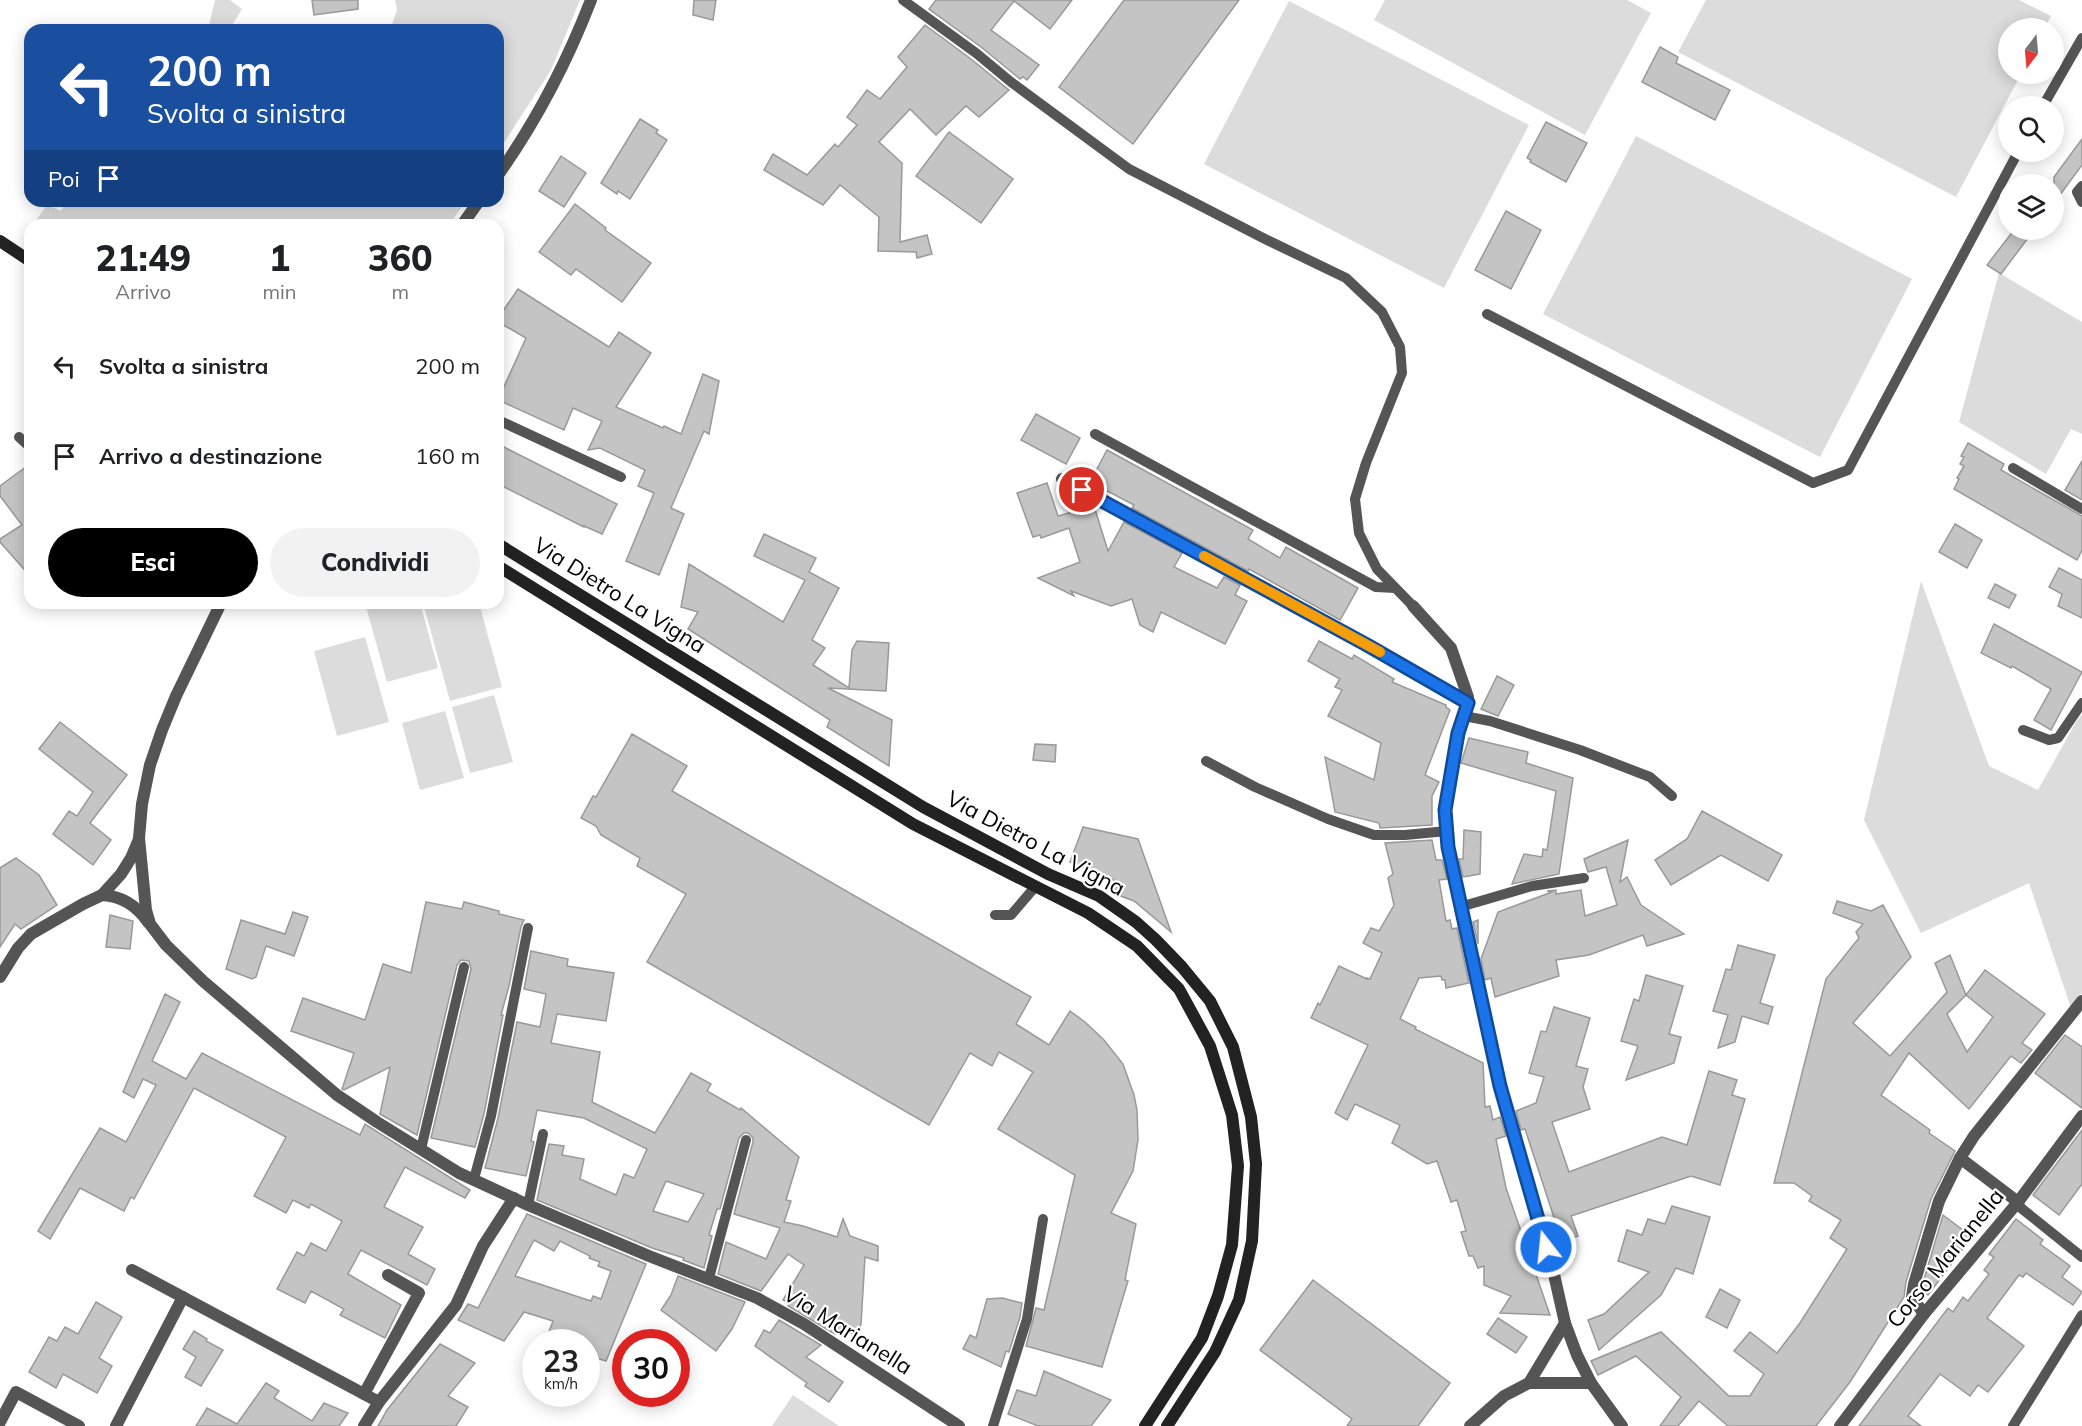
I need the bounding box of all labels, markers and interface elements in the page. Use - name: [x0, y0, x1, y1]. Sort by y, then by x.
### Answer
- north arrow: [1998, 18, 2064, 84]
- map controls: [1998, 18, 2064, 240]
- text: 200 m: [147, 44, 272, 97]
- icon: left: [48, 48, 126, 126]
- text: Svolta a sinistra: [147, 96, 346, 130]
- button: search: [1998, 96, 2064, 162]
- icon: arrive: [92, 162, 125, 195]
- text: Poi: [48, 165, 80, 193]
- button: layers: [1998, 174, 2064, 240]
- text: 21:49: [95, 235, 191, 280]
- text: 1: [269, 235, 290, 280]
- text: 360: [368, 235, 433, 280]
- text: Arrivo: [115, 279, 171, 304]
- text: min: [262, 279, 297, 304]
- text: m: [391, 279, 409, 304]
- icon: left: [48, 350, 81, 383]
- text: Svolta a sinistra: [99, 352, 268, 380]
- text: 200 m: [415, 352, 480, 380]
- icon: arrive: [48, 440, 81, 473]
- text: Arrivo a destinazione: [99, 442, 322, 470]
- text: 160 m: [415, 442, 480, 470]
- pin: [1056, 464, 1107, 515]
- icon: arrive: [1065, 473, 1098, 506]
- button: Esci: [48, 528, 258, 597]
- button: Condividi: [270, 528, 480, 597]
- street label: Via Dietro La Vigna: [529, 531, 711, 659]
- street label: Via Dietro La Vigna: [942, 784, 1130, 902]
- street label: Corso Marianella: [1880, 1183, 2010, 1333]
- position arrow: [1514, 1215, 1578, 1279]
- street label: Via Marianella: [778, 1279, 918, 1381]
- speed limit sign: 30: [612, 1329, 690, 1407]
- text: 23: [543, 1342, 579, 1380]
- text: km/h: [544, 1374, 578, 1393]

